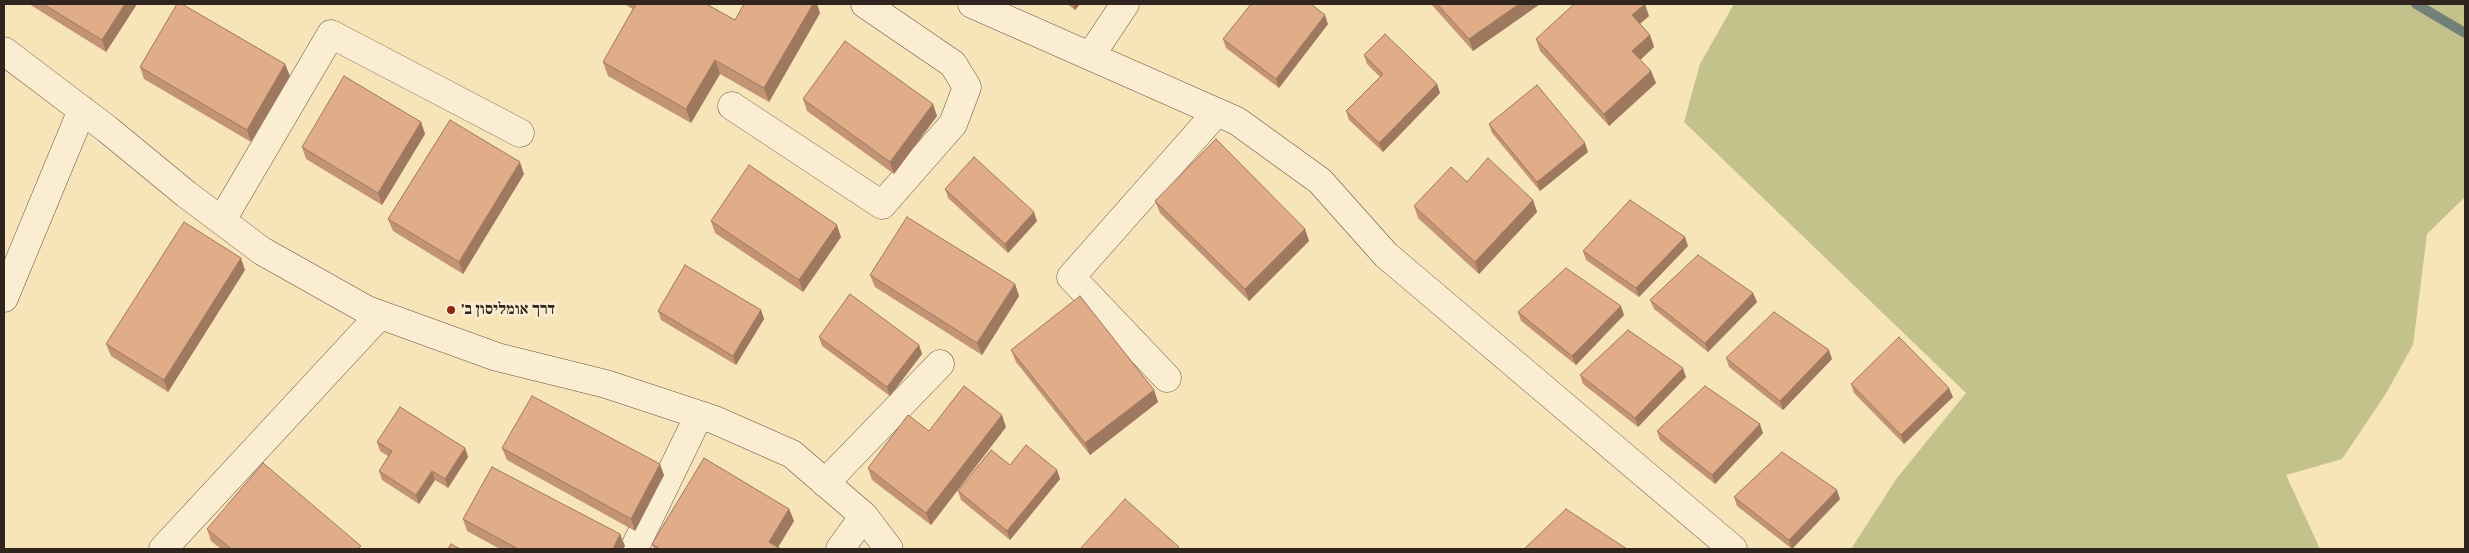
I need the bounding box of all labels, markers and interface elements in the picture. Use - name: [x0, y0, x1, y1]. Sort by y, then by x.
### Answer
- place label: דרך אומליסון ב׳: [461, 300, 555, 320]
- marker: דרך אומליסון ב׳: [445, 304, 457, 316]

